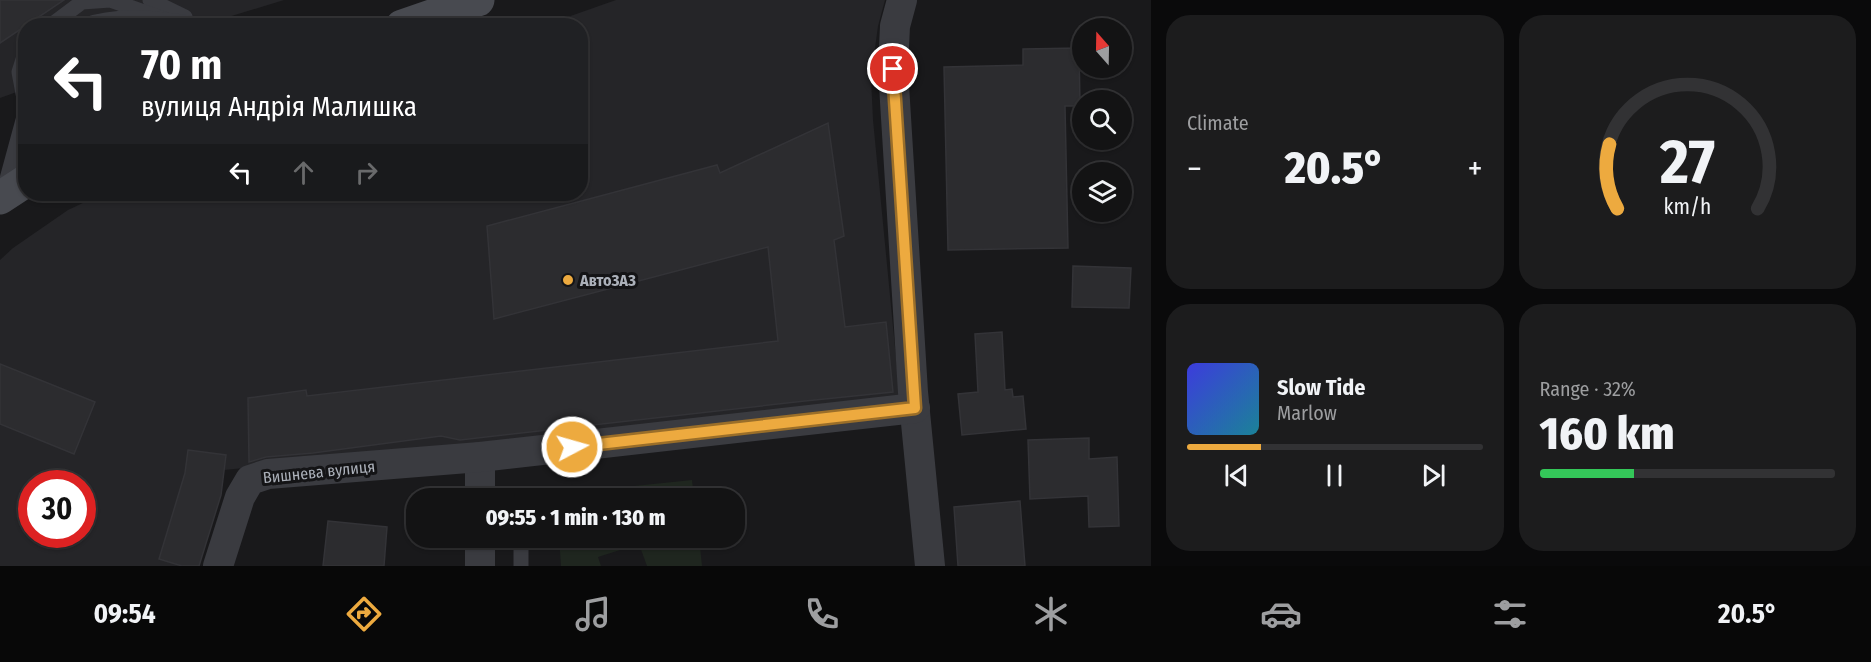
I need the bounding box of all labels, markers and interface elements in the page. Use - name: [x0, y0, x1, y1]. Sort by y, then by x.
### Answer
- north arrow: [1072, 18, 1132, 78]
- map controls: [1072, 18, 1132, 222]
- text: 70 m: [141, 40, 222, 90]
- icon: left: [42, 42, 120, 120]
- pin: [867, 43, 918, 94]
- icon: arrive: [876, 52, 909, 85]
- button: search: [1072, 90, 1132, 150]
- text: вулиця Андрія Малишка: [141, 91, 417, 123]
- text: Climate: [1187, 111, 1249, 135]
- text: 27: [1659, 125, 1715, 200]
- text: 20.5°: [1285, 141, 1385, 195]
- text: −: [1187, 149, 1202, 189]
- text: +: [1467, 149, 1483, 189]
- icon: left: [224, 156, 257, 189]
- icon: ahead: [287, 156, 320, 189]
- icon: right: [350, 156, 383, 189]
- button: layers: [1072, 162, 1132, 222]
- text: km/h: [1663, 194, 1711, 220]
- place label: АвтоЗАЗ: [579, 271, 636, 290]
- marker: АвтоЗАЗ: [561, 273, 575, 287]
- text: Slow Tide: [1277, 374, 1365, 401]
- text: Range · 32%: [1540, 377, 1636, 401]
- text: Marlow: [1277, 401, 1337, 425]
- text: 160 km: [1540, 407, 1675, 461]
- position arrow: [540, 415, 604, 479]
- street label: Вишнева вулиця: [262, 457, 376, 487]
- icon: previous: [1220, 459, 1253, 492]
- icon: pause: [1318, 459, 1351, 492]
- icon: next: [1417, 459, 1450, 492]
- speed limit sign: 30: [18, 470, 96, 548]
- text: 09:55 · 1 min · 130 m: [486, 504, 665, 531]
- icon: directions: [343, 593, 385, 635]
- icon: music: [572, 593, 614, 635]
- icon: phone: [801, 593, 843, 635]
- icon: climate: [1030, 593, 1072, 635]
- icon: car: [1260, 593, 1302, 635]
- icon: filters: [1489, 593, 1531, 635]
- text: 09:54: [94, 598, 156, 630]
- text: 20.5°: [1718, 598, 1777, 630]

